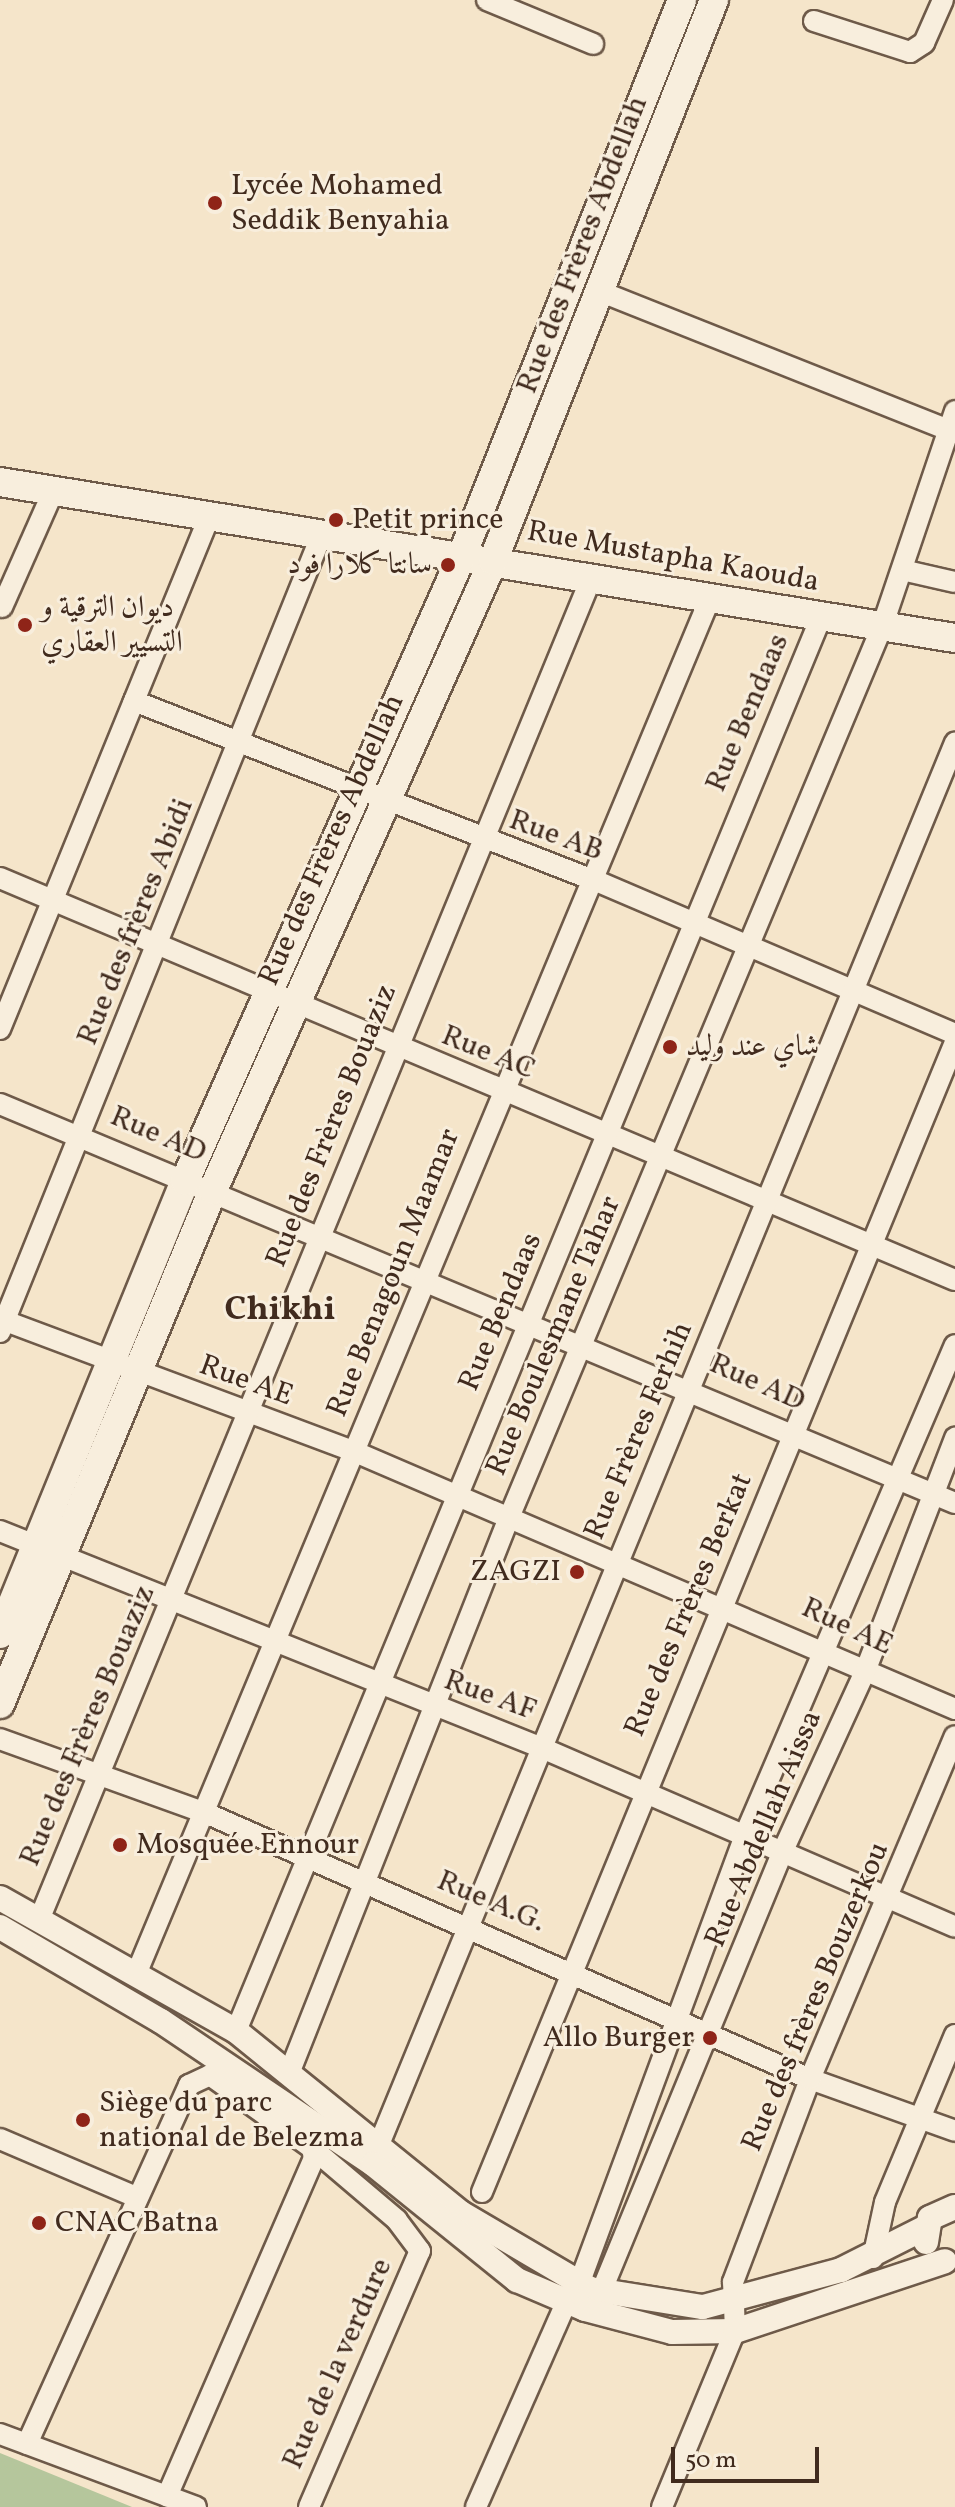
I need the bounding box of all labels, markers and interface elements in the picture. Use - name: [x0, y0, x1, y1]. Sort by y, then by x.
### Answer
- street label: Rue des Frères Abdellah: [510, 91, 656, 399]
- place label: Lycée Mohamed Seddik Benyahia: [231, 168, 450, 238]
- marker: Lycée Mohamed Seddik Benyahia: [206, 194, 224, 212]
- place label: Petit prince: [352, 502, 503, 538]
- marker: Petit prince: [327, 511, 345, 529]
- street label: Rue Mustapha Kaouda: [524, 514, 822, 600]
- place label: سانتا كلارا فود: [287, 547, 432, 583]
- marker: سانتا كلارا فود: [439, 556, 457, 574]
- place label: ديوان الترقية و التسيير العقاري: [41, 590, 183, 660]
- marker: ديوان الترقية و التسيير العقاري: [16, 616, 34, 634]
- street label: Rue Bendaas: [699, 629, 797, 797]
- street label: Rue des Frères Abdellah: [251, 689, 413, 991]
- street label: Rue des frères Abidi: [70, 793, 202, 1051]
- street label: Rue AB: [504, 802, 608, 870]
- street label: Rue des Frères Bouaziz: [259, 979, 405, 1273]
- street label: Rue AC: [436, 1018, 540, 1088]
- place label: شاي عند وليد: [686, 1029, 819, 1065]
- marker: شاي عند وليد: [661, 1038, 679, 1056]
- street label: Rue AD: [105, 1099, 211, 1171]
- street label: Rue Benagoun Maamar: [320, 1124, 468, 1422]
- street label: Rue Boulesmane Tahar: [479, 1190, 629, 1482]
- street label: Rue Bendaas: [452, 1228, 550, 1396]
- district label: Chikhi: [225, 1291, 335, 1331]
- street label: Rue Frères Ferhih: [577, 1317, 701, 1545]
- street label: Rue AD: [704, 1346, 810, 1420]
- street label: Rue AE: [194, 1348, 298, 1414]
- street label: Rue des Frères Berkat: [617, 1468, 761, 1742]
- place label: ZAGZI: [470, 1554, 561, 1590]
- marker: ZAGZI: [568, 1563, 586, 1581]
- street label: Rue des Frères Bouaziz: [13, 1580, 163, 1872]
- street label: Rue AE: [796, 1590, 898, 1664]
- street label: Rue AF: [439, 1663, 541, 1729]
- street label: Rue Abdellah Aissa: [698, 1705, 830, 1953]
- place label: Mosquée Ennour: [136, 1827, 359, 1863]
- marker: Mosquée Ennour: [111, 1836, 129, 1854]
- street label: Rue des frères Bouzerkou: [734, 1837, 898, 2157]
- street label: Rue A.G.: [431, 1863, 551, 1941]
- place label: Allo Burger: [543, 2020, 694, 2056]
- marker: Allo Burger: [701, 2029, 719, 2047]
- place label: Siège du parc national de Belezma: [99, 2085, 364, 2156]
- marker: Siège du parc national de Belezma: [74, 2111, 92, 2129]
- place label: CNAC Batna: [55, 2205, 219, 2241]
- marker: CNAC Batna: [30, 2214, 48, 2232]
- street label: Rue de la verdure: [275, 2253, 401, 2475]
- scale bar: [675, 2431, 823, 2481]
- text: 50 m: [685, 2444, 737, 2478]

